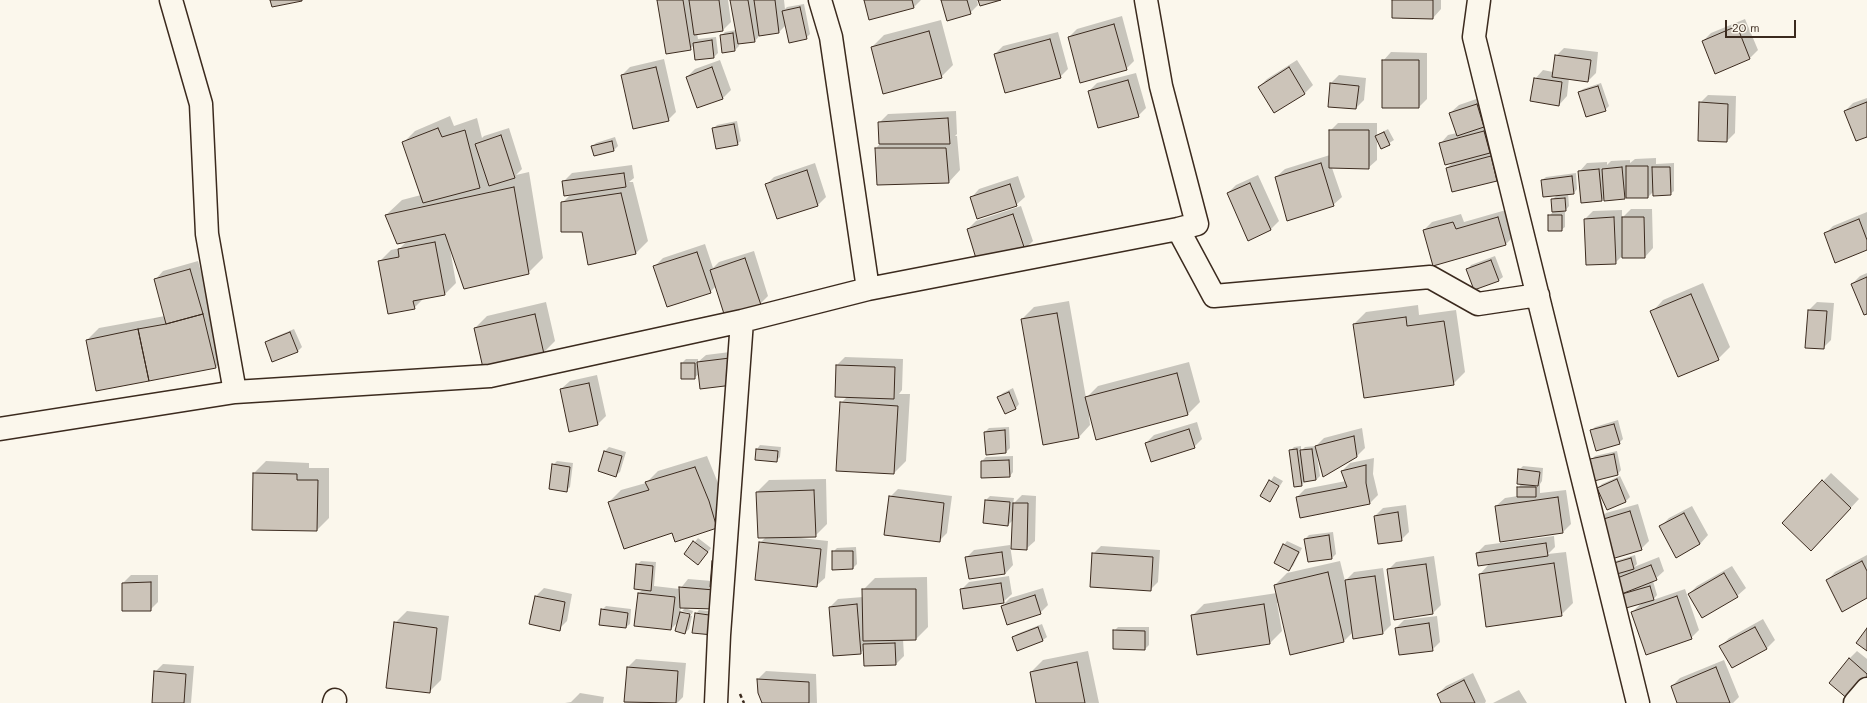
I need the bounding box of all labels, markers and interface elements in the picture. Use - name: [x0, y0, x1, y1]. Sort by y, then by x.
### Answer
- scale bar: [1727, 12, 1798, 38]
- text: 20 m: [1732, 19, 1760, 35]

